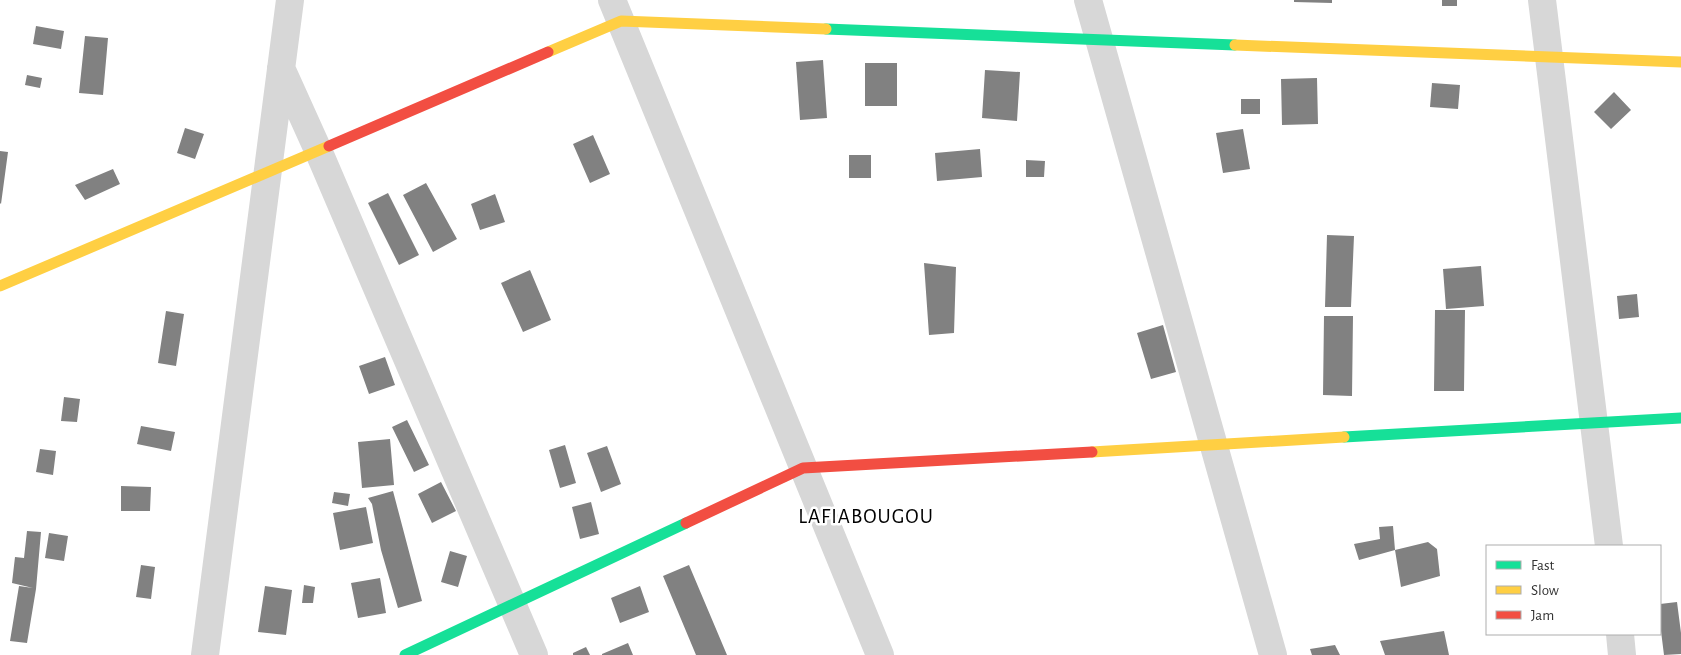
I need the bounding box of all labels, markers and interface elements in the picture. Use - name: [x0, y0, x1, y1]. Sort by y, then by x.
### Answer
- district label: LAFIABOUGOU: [798, 506, 934, 527]
- legend: [1486, 545, 1661, 635]
- text: Fast: [1531, 558, 1555, 573]
- text: Slow: [1531, 583, 1559, 598]
- text: Jam: [1531, 608, 1554, 623]

